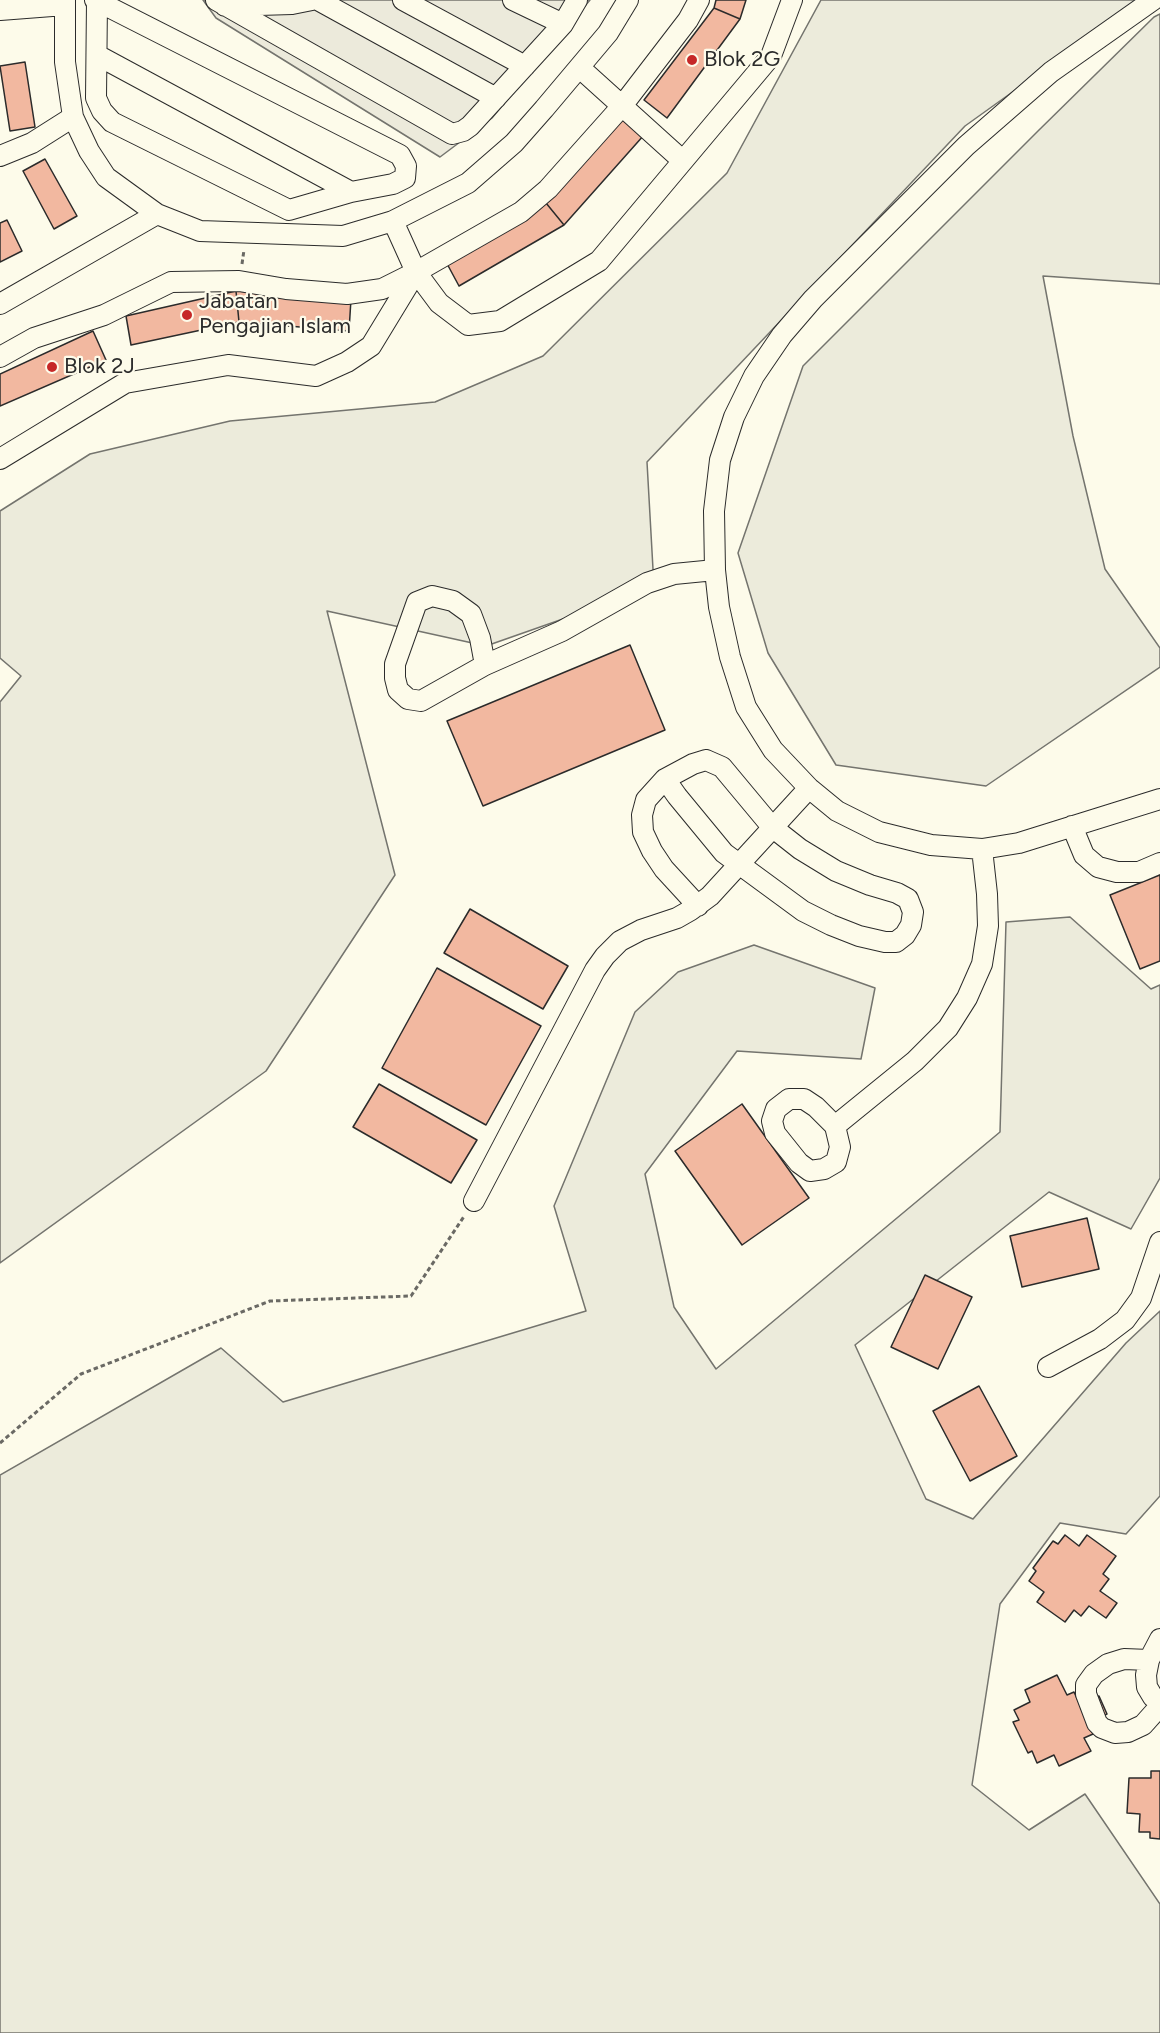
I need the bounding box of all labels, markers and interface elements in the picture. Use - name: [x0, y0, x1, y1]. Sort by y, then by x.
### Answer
- place label: Blok 2G: [704, 47, 780, 73]
- marker: Blok 2G: [685, 53, 699, 67]
- place label: Jabatan Pengajian Islam: [199, 289, 351, 340]
- marker: Jabatan Pengajian Islam: [180, 308, 194, 322]
- place label: Blok 2J: [64, 354, 135, 380]
- marker: Blok 2J: [45, 360, 59, 374]

